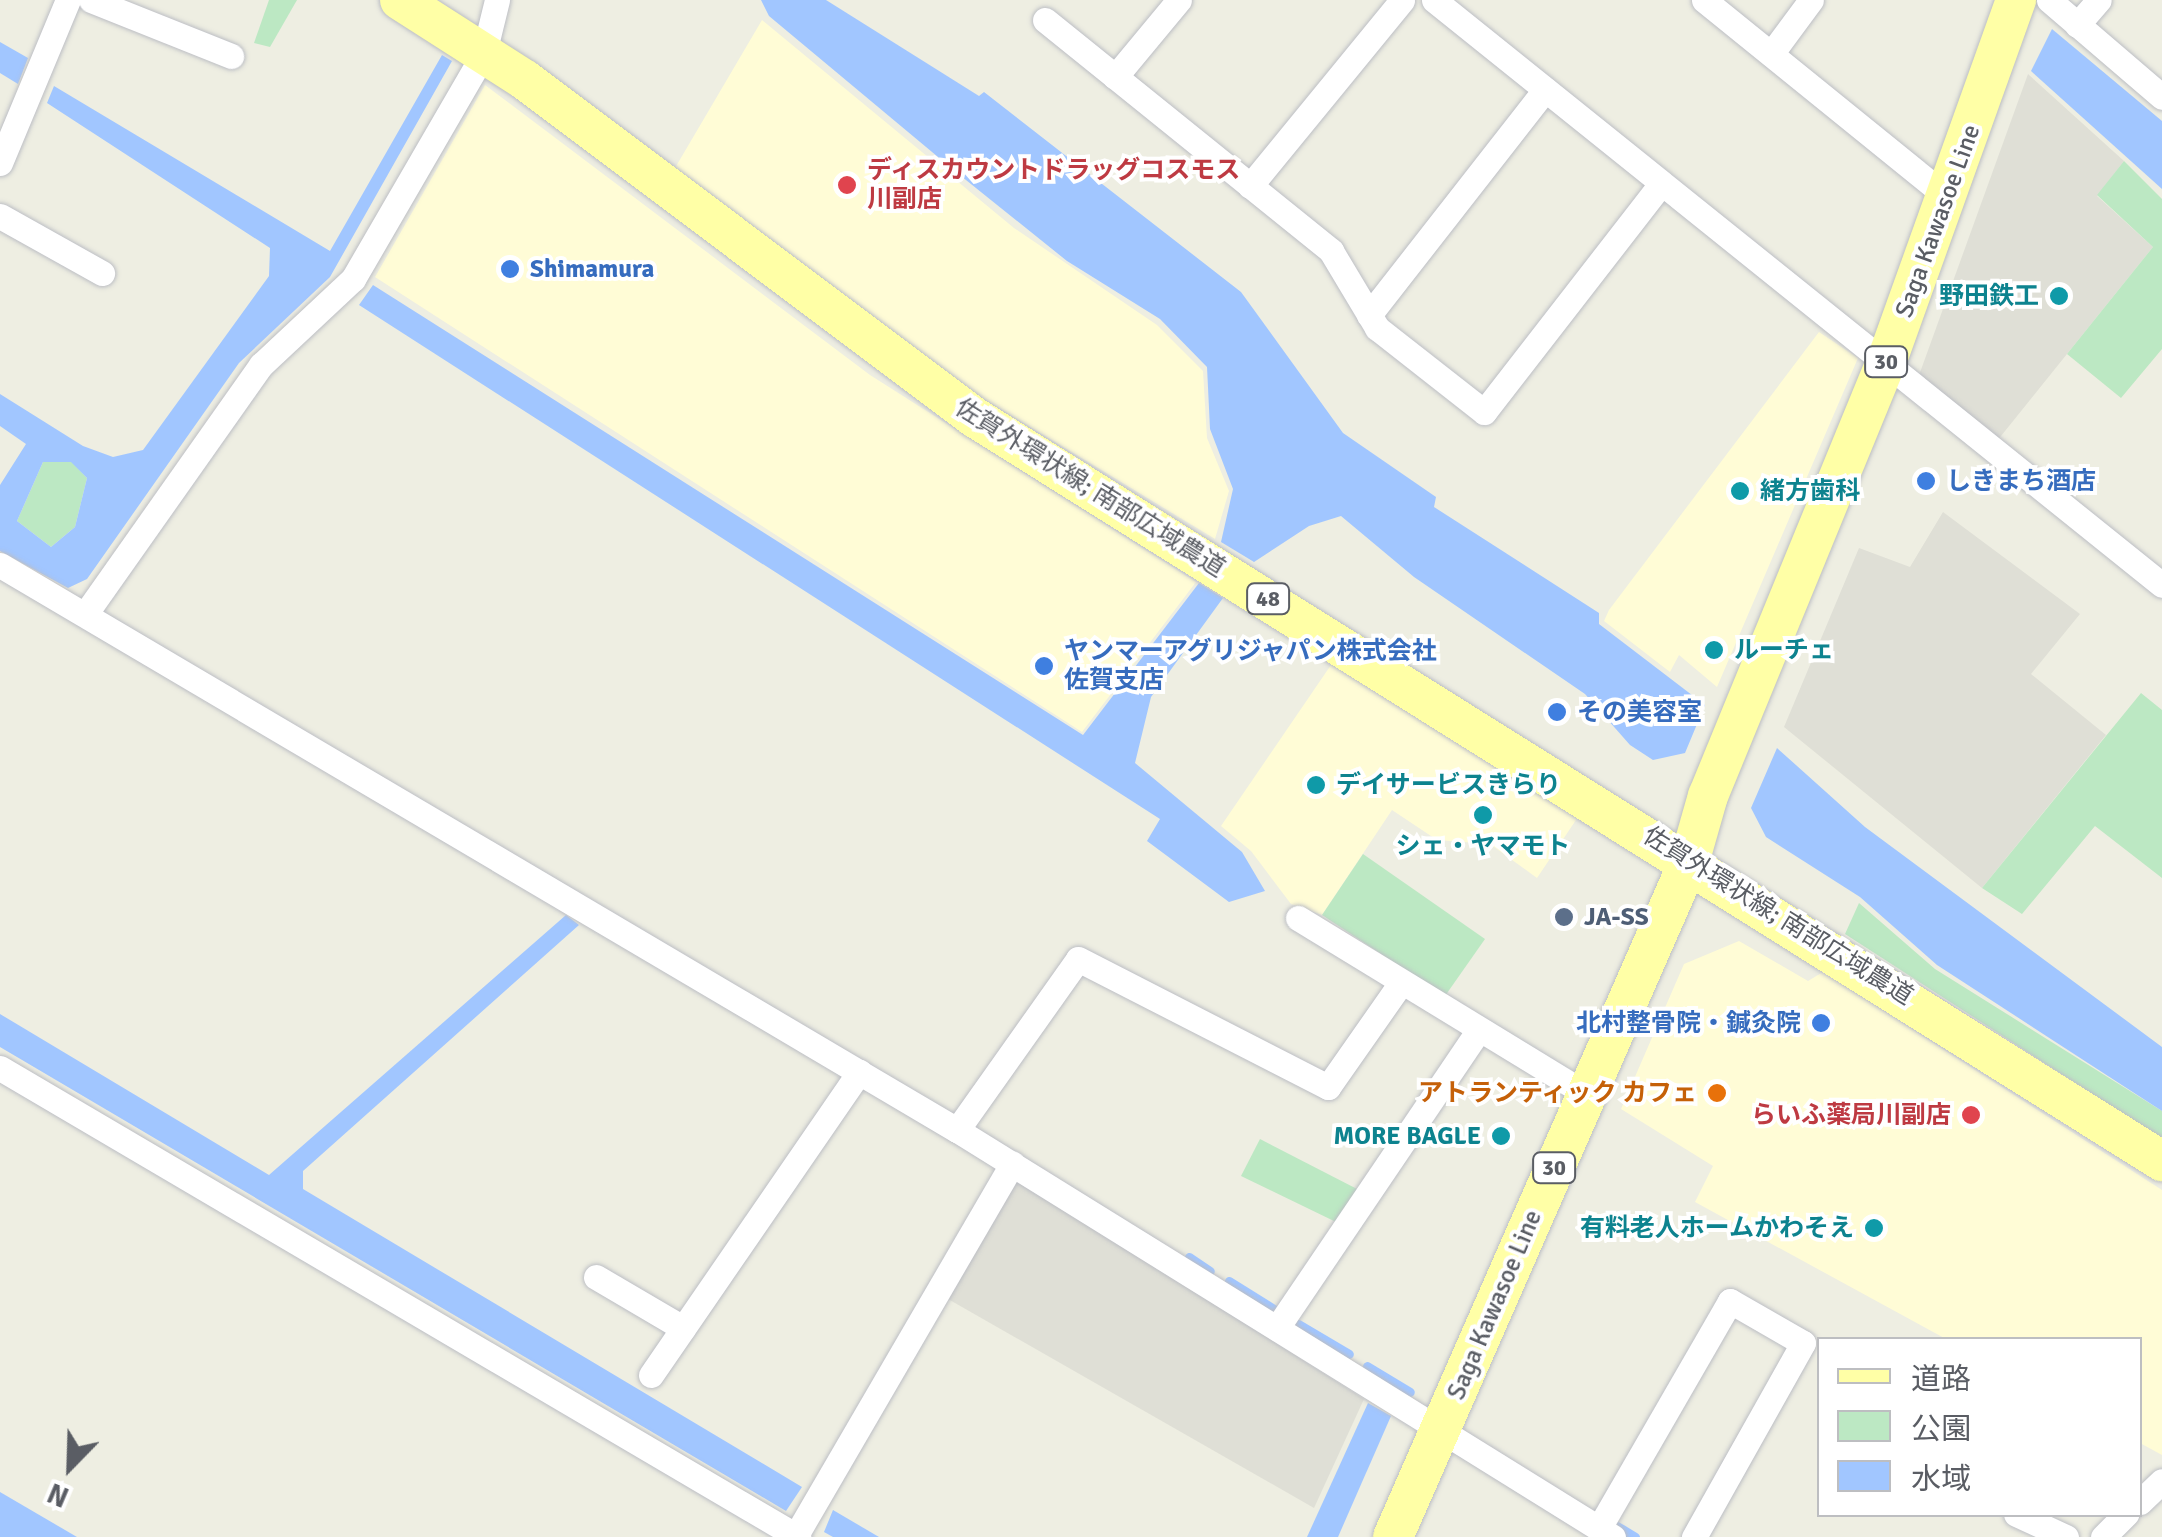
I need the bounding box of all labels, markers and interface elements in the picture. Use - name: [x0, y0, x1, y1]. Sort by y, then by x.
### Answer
- street label: Saga Kawasoe Line: [1889, 120, 1987, 322]
- place label: ディスカウントドラッグコスモス 川副店: [867, 156, 1242, 215]
- marker: ディスカウントドラッグコスモス 川副店: [836, 174, 858, 196]
- place label: Shimamura: [530, 254, 654, 284]
- marker: Shimamura: [499, 258, 521, 280]
- place label: 野田鉄工: [1939, 281, 2039, 311]
- marker: 野田鉄工: [2048, 285, 2070, 307]
- road number: 30: [1864, 345, 1908, 379]
- street label: 佐賀外環状線; 南部広域農道: [950, 393, 1230, 583]
- place label: しきまち酒店: [1946, 466, 2096, 496]
- marker: しきまち酒店: [1915, 470, 1937, 492]
- place label: 緒方歯科: [1760, 476, 1860, 506]
- marker: 緒方歯科: [1729, 480, 1751, 502]
- road number: 48: [1246, 582, 1290, 616]
- place label: ルーチェ: [1734, 635, 1834, 665]
- place label: ヤンマーアグリジャパン株式会社 佐賀支店: [1064, 637, 1439, 696]
- marker: ルーチェ: [1703, 639, 1725, 661]
- marker: ヤンマーアグリジャパン株式会社 佐賀支店: [1033, 655, 1055, 677]
- place label: その美容室: [1577, 697, 1702, 727]
- marker: その美容室: [1546, 701, 1568, 723]
- place label: デイサービスきらり: [1336, 770, 1561, 800]
- marker: デイサービスきらり: [1305, 774, 1327, 796]
- marker: シェ・ヤマモト: [1472, 804, 1494, 826]
- street label: 佐賀外環状線; 南部広域農道: [1638, 821, 1918, 1011]
- place label: シェ・ヤマモト: [1396, 831, 1570, 861]
- place label: JA-SS: [1584, 902, 1649, 932]
- marker: JA-SS: [1553, 906, 1575, 928]
- place label: 北村整骨院・鍼灸院: [1576, 1008, 1801, 1038]
- marker: 北村整骨院・鍼灸院: [1810, 1012, 1832, 1034]
- place label: アトランティック カフェ: [1417, 1078, 1697, 1108]
- marker: アトランティック カフェ: [1706, 1082, 1728, 1104]
- place label: らいふ薬局川副店: [1751, 1100, 1951, 1130]
- marker: らいふ薬局川副店: [1960, 1104, 1982, 1126]
- place label: MORE BAGLE: [1334, 1121, 1481, 1151]
- marker: MORE BAGLE: [1490, 1125, 1512, 1147]
- road number: 30: [1532, 1151, 1576, 1185]
- street label: Saga Kawasoe Line: [1442, 1206, 1548, 1404]
- place label: 有料老人ホームかわそえ: [1579, 1213, 1854, 1243]
- marker: 有料老人ホームかわそえ: [1863, 1217, 1885, 1239]
- legend: [1817, 1337, 2142, 1517]
- text: 道路: [1911, 1361, 1971, 1398]
- text: 公園: [1911, 1411, 1971, 1448]
- north arrow: [20, 1417, 120, 1517]
- text: 水域: [1911, 1461, 1971, 1498]
- text: N: [43, 1475, 74, 1514]

